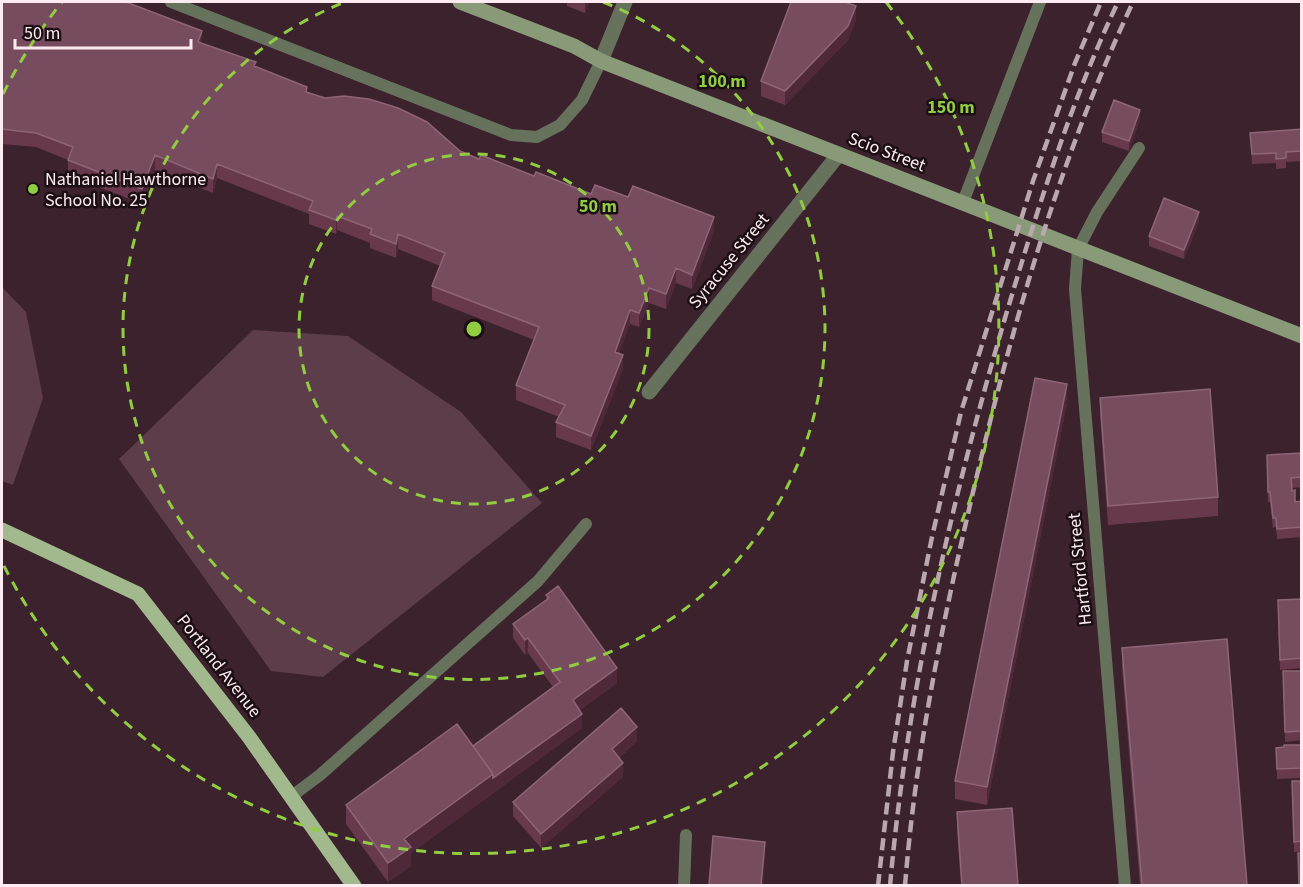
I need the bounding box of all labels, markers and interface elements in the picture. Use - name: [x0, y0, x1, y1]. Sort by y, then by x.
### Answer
- scale bar: [15, 12, 190, 50]
- text: 50 m: [24, 21, 60, 46]
- text: 100 m: [698, 69, 746, 94]
- text: 150 m: [927, 95, 975, 120]
- street label: Scio Street: [845, 126, 929, 178]
- place label: Nathaniel Hawthorne School No. 25: [45, 167, 206, 213]
- marker: Nathaniel Hawthorne School No. 25: [26, 182, 40, 196]
- text: 50 m: [579, 194, 617, 219]
- street label: Syracuse Street: [683, 208, 775, 314]
- centre of rings: [464, 319, 484, 339]
- street label: Hartford Street: [1062, 512, 1098, 626]
- street label: Portland Avenue: [171, 609, 267, 723]

